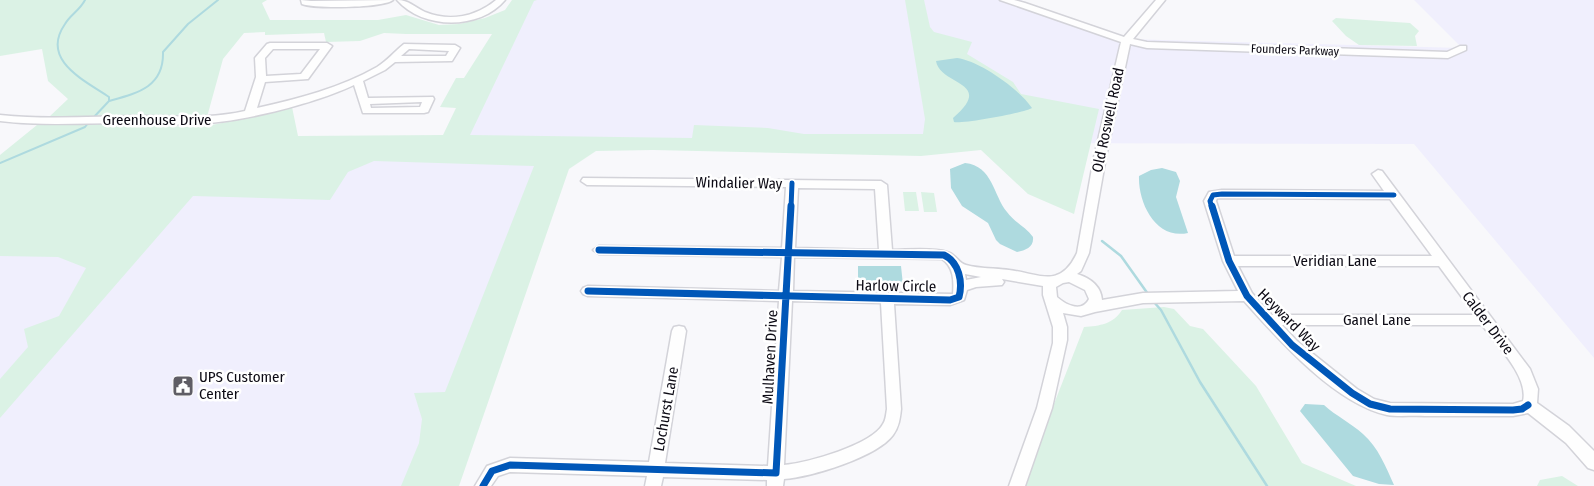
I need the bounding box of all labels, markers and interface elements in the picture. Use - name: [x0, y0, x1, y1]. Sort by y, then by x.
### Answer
- street label: Founders Parkway: [1251, 41, 1340, 59]
- street label: Old Roswell Road: [1088, 66, 1128, 174]
- street label: Greenhouse Drive: [103, 111, 211, 129]
- street label: Windalier Way: [696, 173, 783, 193]
- street label: Veridian Lane: [1293, 252, 1377, 270]
- street label: Harlow Circle: [855, 276, 937, 296]
- street label: Heyward Way: [1254, 285, 1324, 355]
- street label: Calder Drive: [1458, 288, 1518, 358]
- street label: Mulhaven Drive: [759, 309, 781, 405]
- street label: Ganel Lane: [1343, 311, 1411, 329]
- street label: Lochurst Lane: [650, 365, 682, 453]
- place label: UPS Customer Center: [199, 368, 285, 403]
- public building icon: UPS Customer Center: [171, 374, 195, 398]

